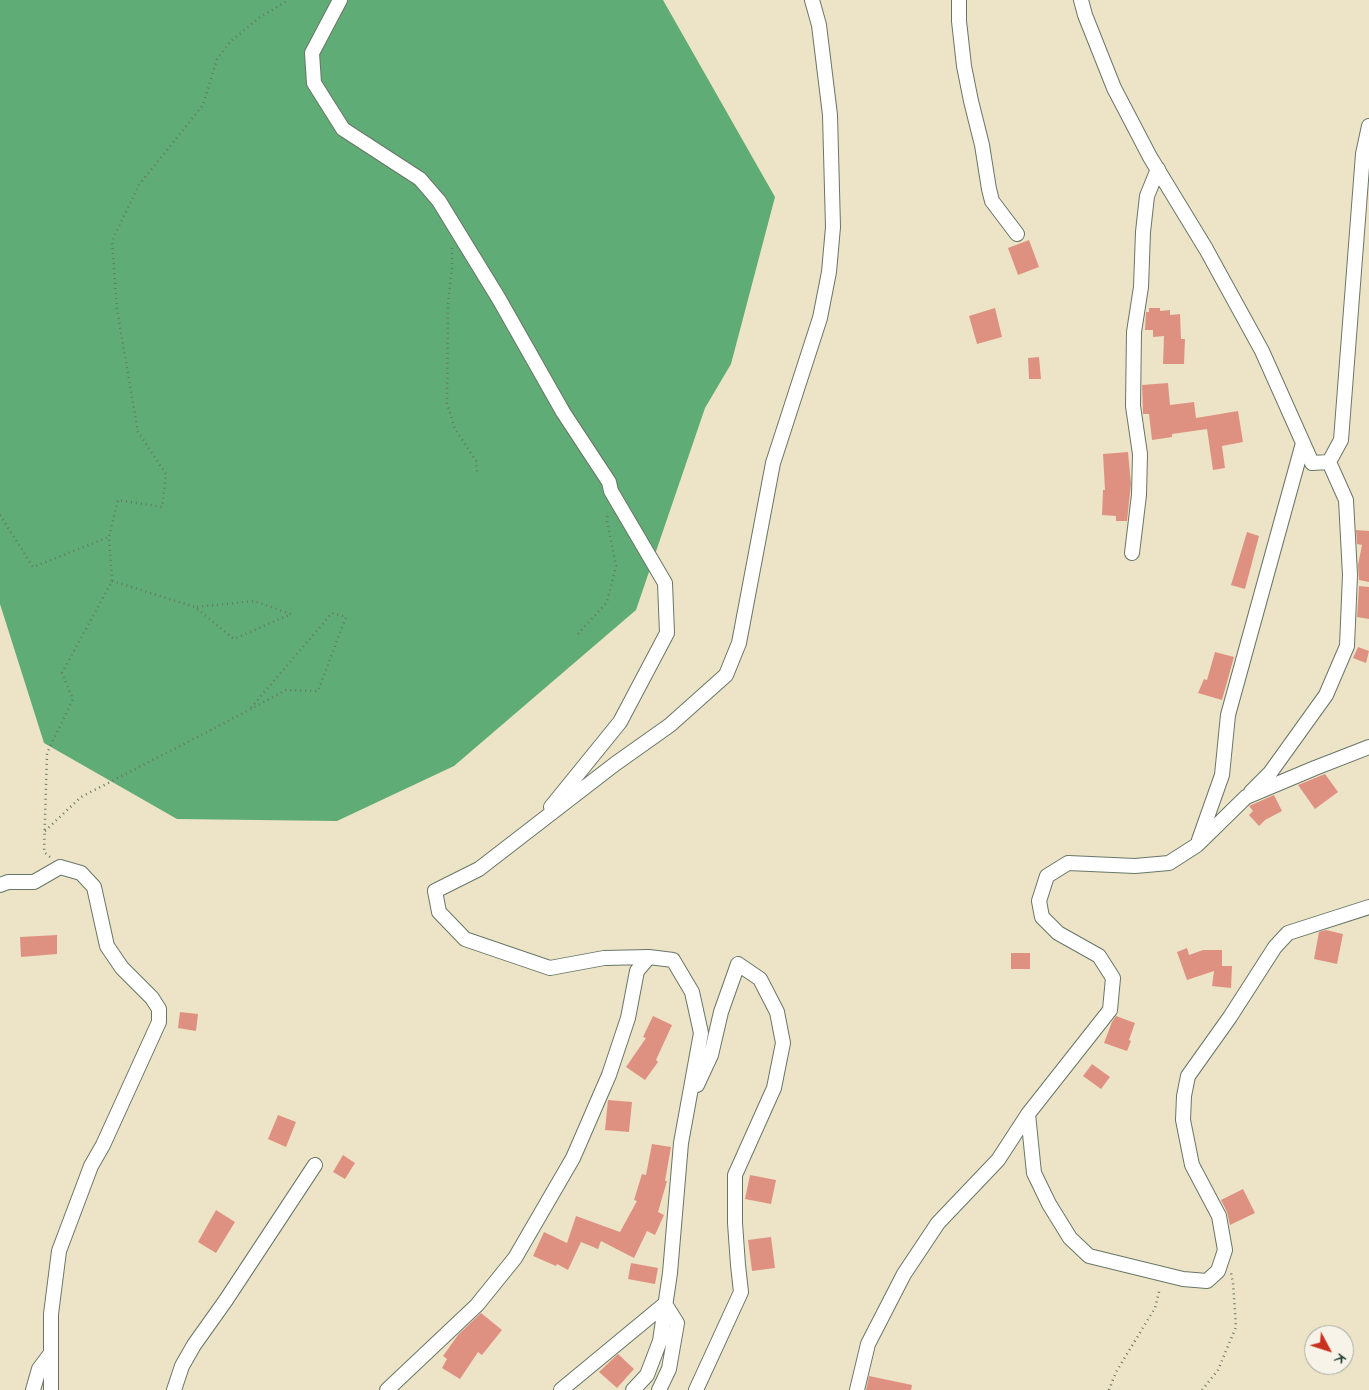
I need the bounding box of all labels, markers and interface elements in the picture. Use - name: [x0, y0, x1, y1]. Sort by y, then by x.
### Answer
- north arrow: [1304, 1325, 1354, 1375]
- text: K: [1330, 1349, 1350, 1369]

